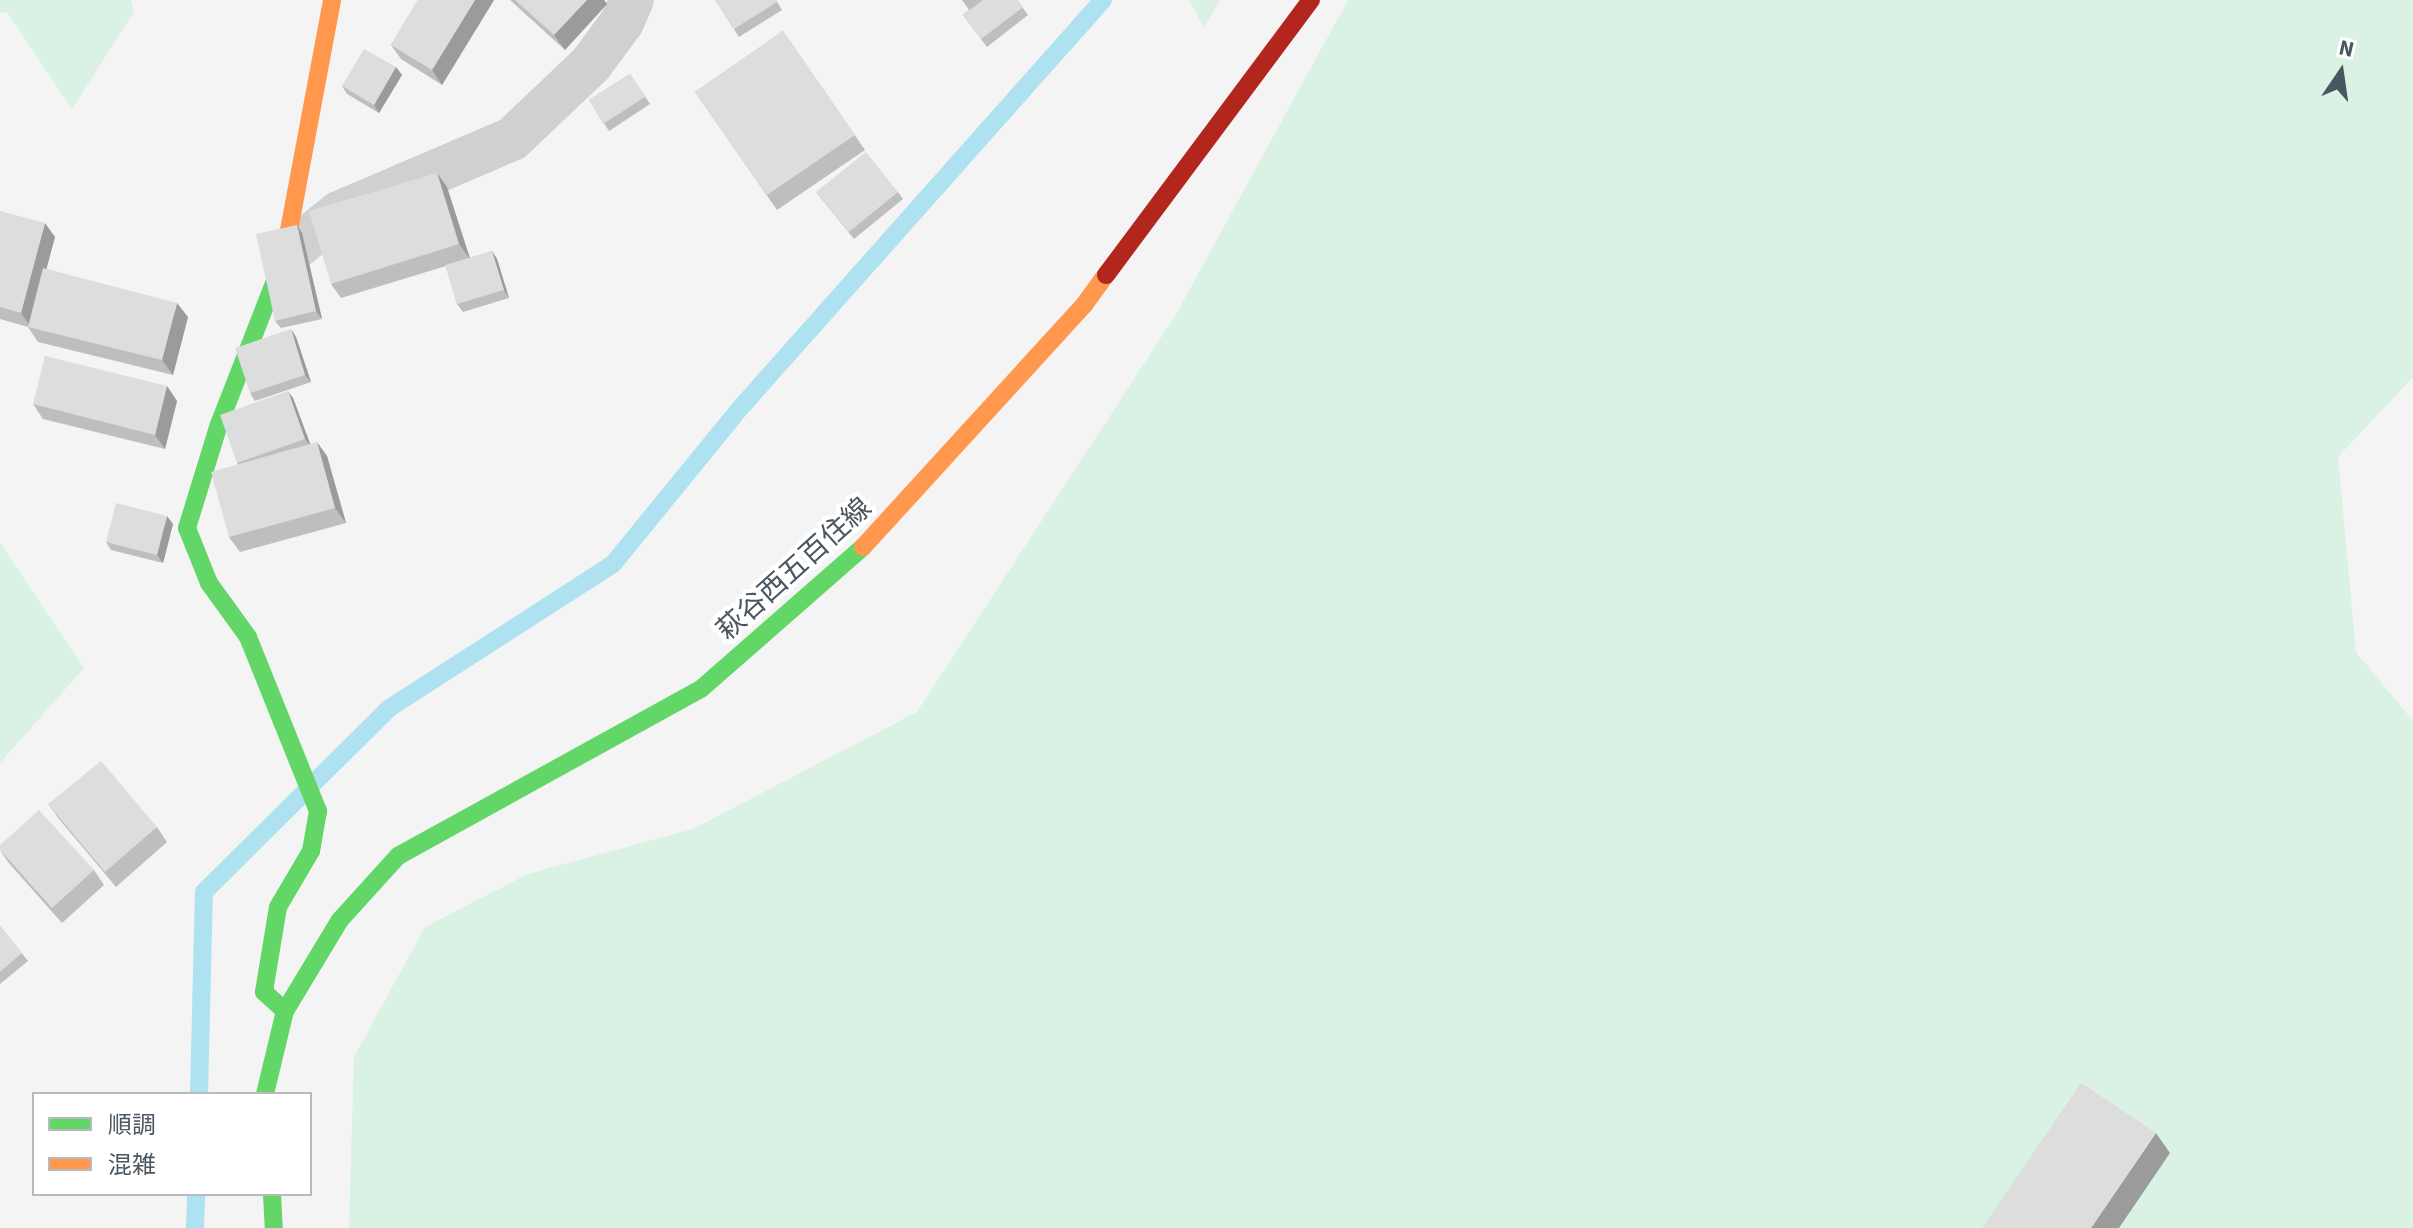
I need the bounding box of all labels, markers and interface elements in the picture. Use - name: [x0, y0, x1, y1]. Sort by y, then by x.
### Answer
- text: N: [2336, 31, 2357, 66]
- north arrow: [2301, 32, 2381, 112]
- street label: 萩谷西五百住線: [710, 491, 878, 647]
- legend: [32, 1092, 312, 1196]
- text: 順調: [108, 1108, 156, 1143]
- text: 混雑: [108, 1148, 156, 1183]

